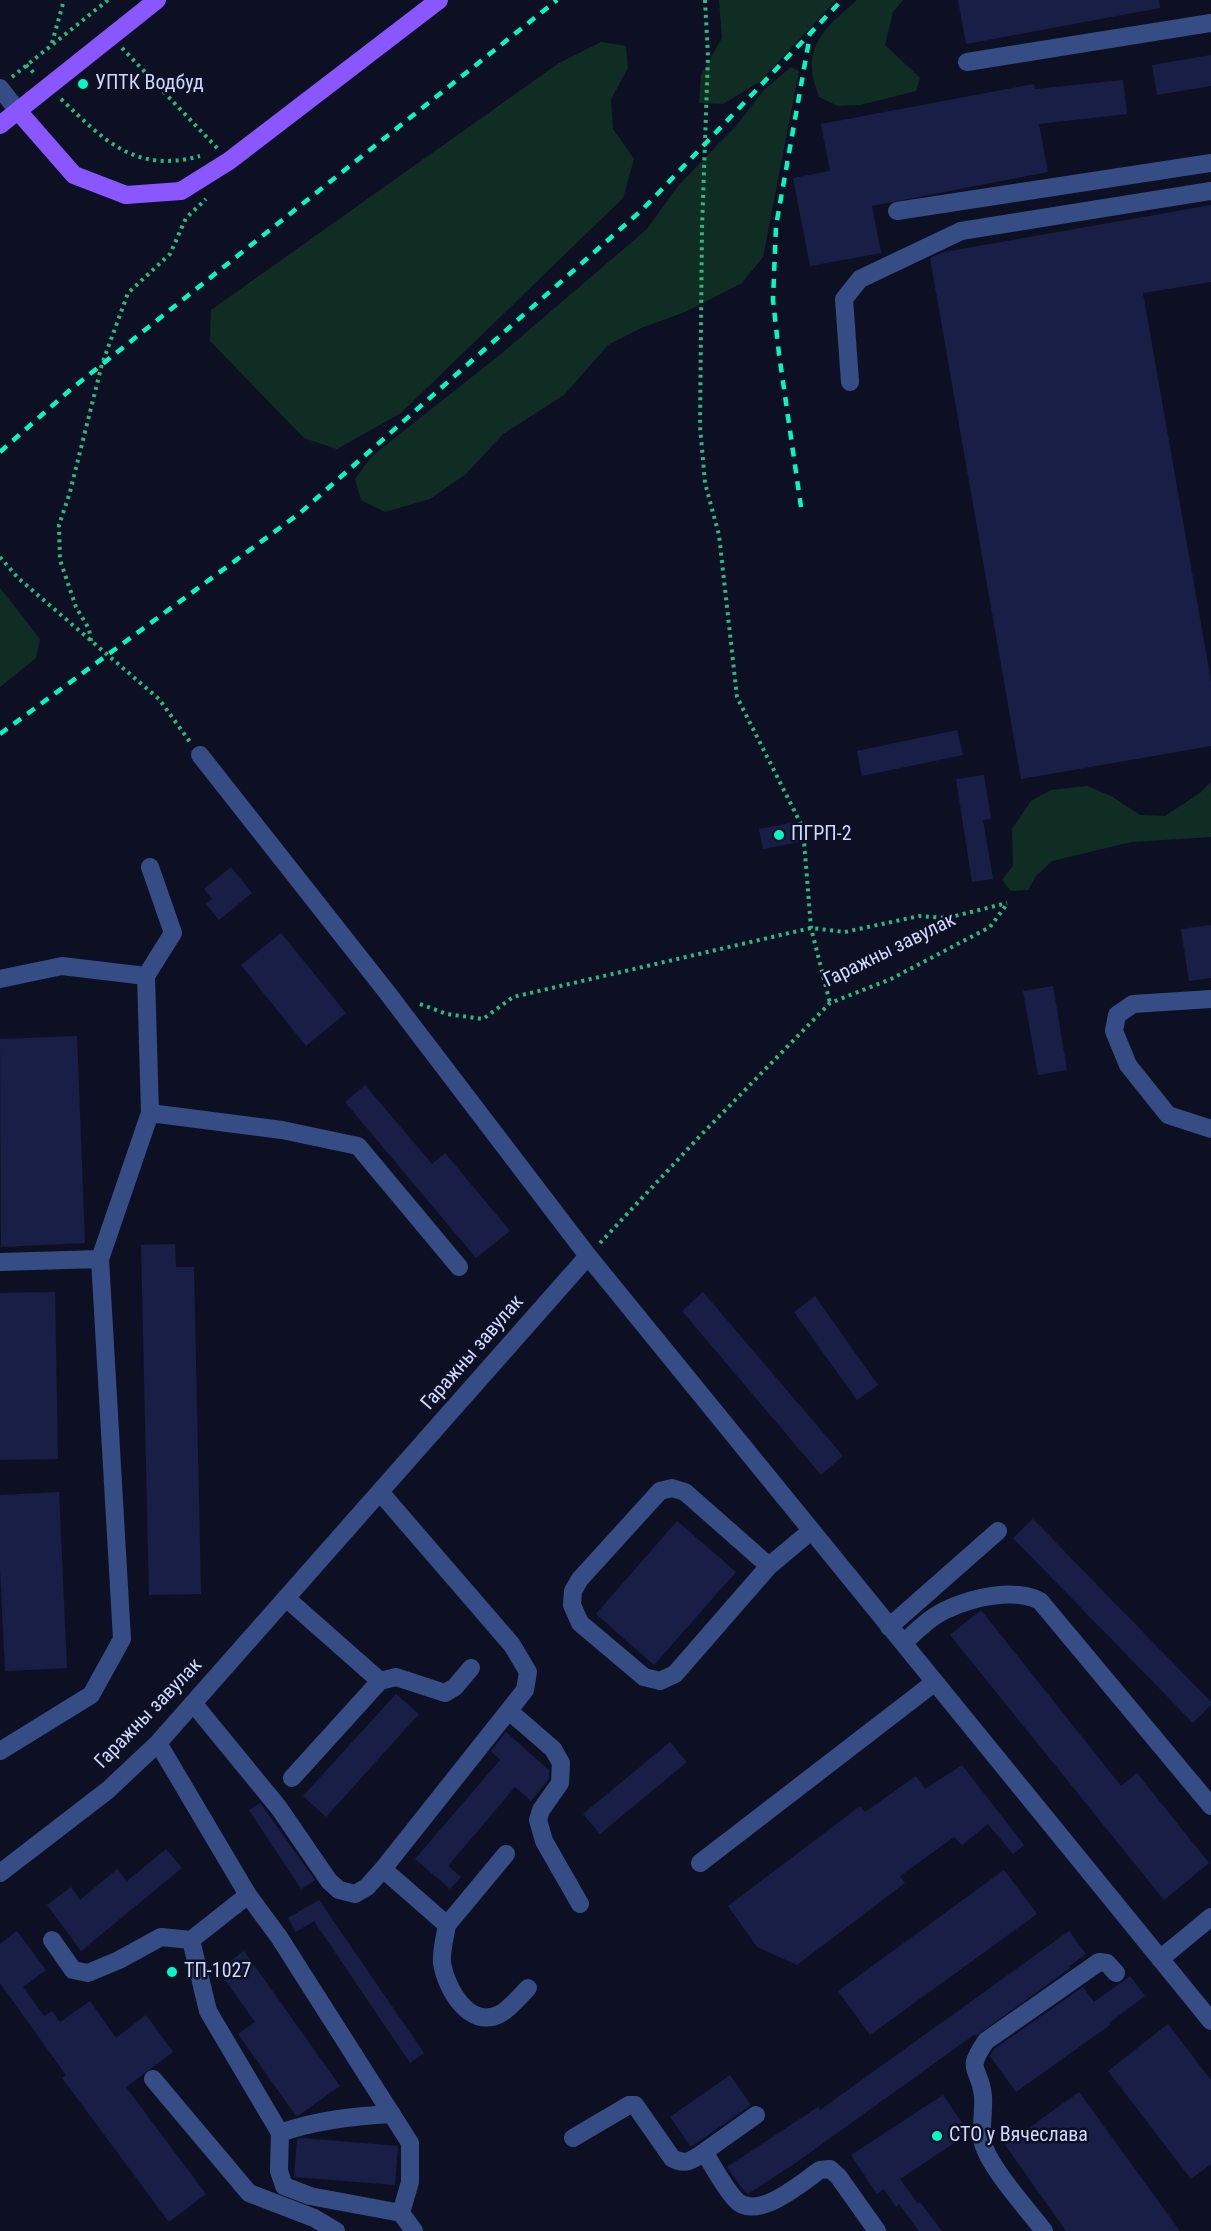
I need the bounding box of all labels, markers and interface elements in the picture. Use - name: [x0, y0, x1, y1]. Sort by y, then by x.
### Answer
- place label: УПТК Водбуд: [95, 72, 204, 96]
- marker: УПТК Водбуд: [76, 77, 90, 91]
- place label: ПГРП-2: [791, 823, 852, 847]
- marker: ПГРП-2: [772, 828, 786, 842]
- street label: Гаражны завулак: [820, 909, 960, 993]
- street label: Гаражны завулак: [417, 1291, 529, 1415]
- street label: Гаражны завулак: [90, 1654, 208, 1774]
- place label: ТП-1027: [184, 1960, 251, 1984]
- marker: ТП-1027: [165, 1965, 179, 1979]
- place label: СТО у Вячеслава: [949, 2124, 1088, 2148]
- marker: СТО у Вячеслава: [930, 2129, 944, 2143]

